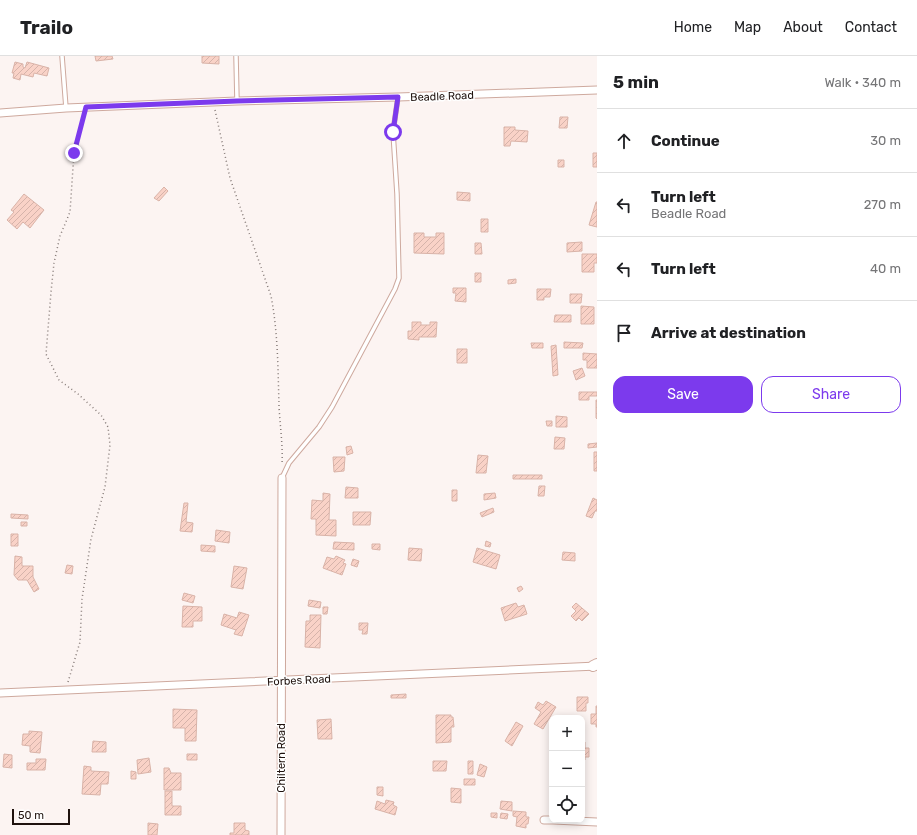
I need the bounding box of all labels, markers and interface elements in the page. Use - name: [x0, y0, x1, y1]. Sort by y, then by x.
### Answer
- text: Trailo: [20, 16, 73, 39]
- text: Home: [674, 19, 712, 36]
- text: Map: [734, 19, 761, 36]
- text: About: [783, 19, 823, 36]
- text: Contact: [845, 19, 897, 36]
- text: 5 min: [613, 72, 659, 92]
- text: Walk · 340 m: [824, 75, 901, 90]
- street label: Beadle Road: [410, 89, 474, 104]
- route start: [384, 123, 402, 141]
- icon: ahead: [613, 130, 635, 152]
- text: Continue: [651, 132, 720, 150]
- text: 30 m: [870, 133, 901, 148]
- route end: [65, 144, 83, 162]
- text: Turn left: [651, 188, 716, 206]
- icon: left: [613, 194, 635, 216]
- text: 270 m: [864, 197, 901, 212]
- text: Beadle Road: [651, 206, 726, 221]
- icon: left: [613, 258, 635, 280]
- text: Turn left: [651, 260, 716, 278]
- text: 40 m: [870, 261, 901, 276]
- icon: arrive: [613, 322, 635, 344]
- text: Arrive at destination: [651, 324, 806, 342]
- button: Save: [613, 376, 753, 413]
- button: Share: [761, 376, 901, 413]
- street label: Forbes Road: [267, 672, 331, 689]
- map controls: [549, 715, 585, 823]
- button: +: [549, 715, 585, 751]
- street label: Chiltern Road: [275, 723, 288, 793]
- button: −: [549, 751, 585, 787]
- button: locate: [549, 787, 585, 823]
- scale bar: [12, 807, 70, 826]
- text: 50 m: [18, 809, 44, 822]

